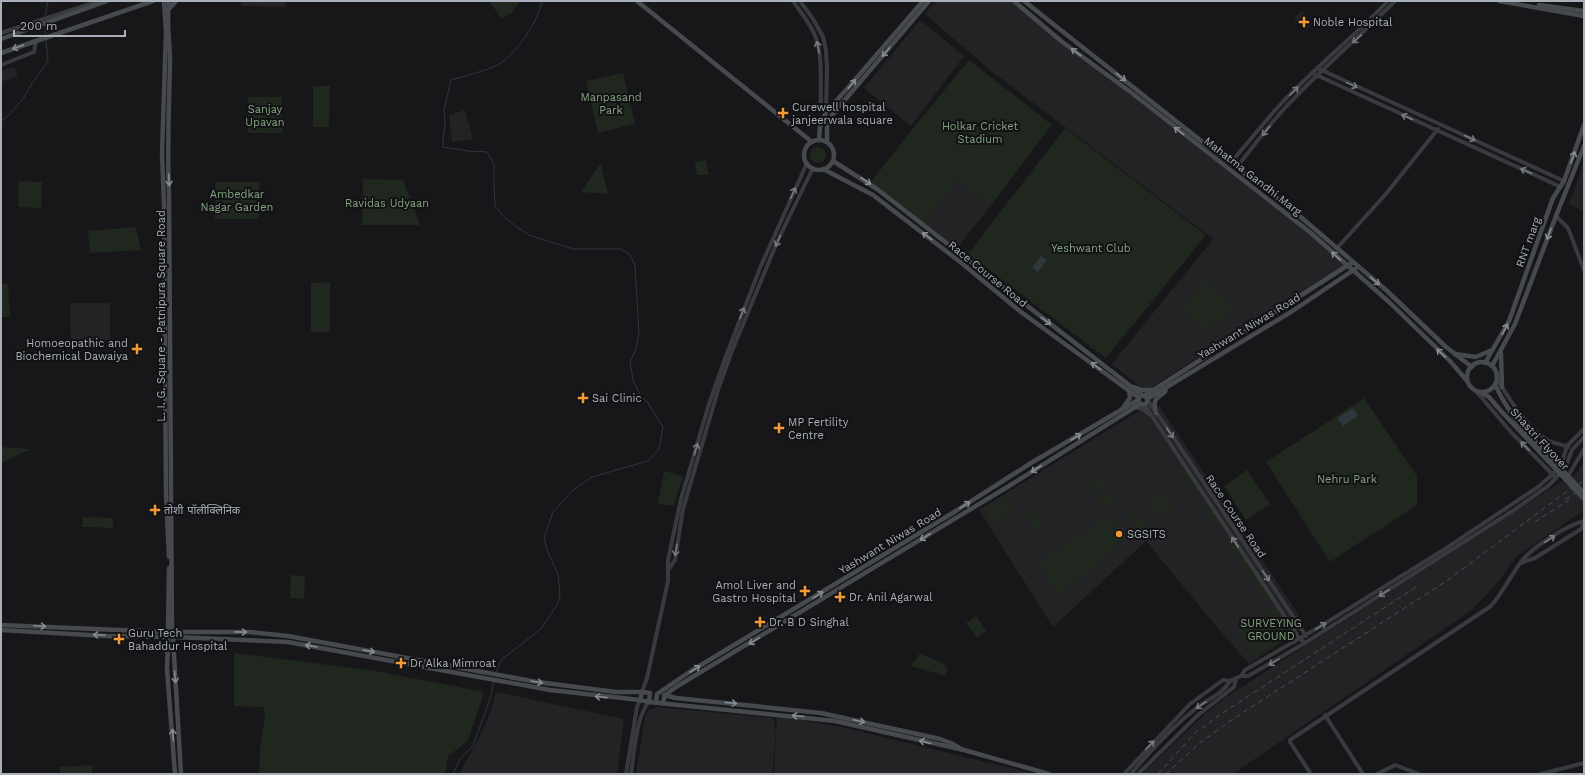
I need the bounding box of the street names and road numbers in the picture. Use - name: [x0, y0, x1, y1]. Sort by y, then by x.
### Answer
- street label: Mahatma Gandhi Marg: [1201, 134, 1304, 219]
- street label: L. I. G. Square - Patnipura Square Road: [155, 210, 168, 422]
- street label: RNT marg: [1513, 215, 1544, 269]
- street label: Race Course Road: [946, 239, 1030, 310]
- street label: Yashwant Niwas Road: [1196, 291, 1303, 362]
- street label: Shastri Flyover: [1507, 406, 1572, 474]
- street label: Race Course Road: [1203, 472, 1268, 560]
- street label: Yashwant Niwas Road: [837, 506, 944, 577]

